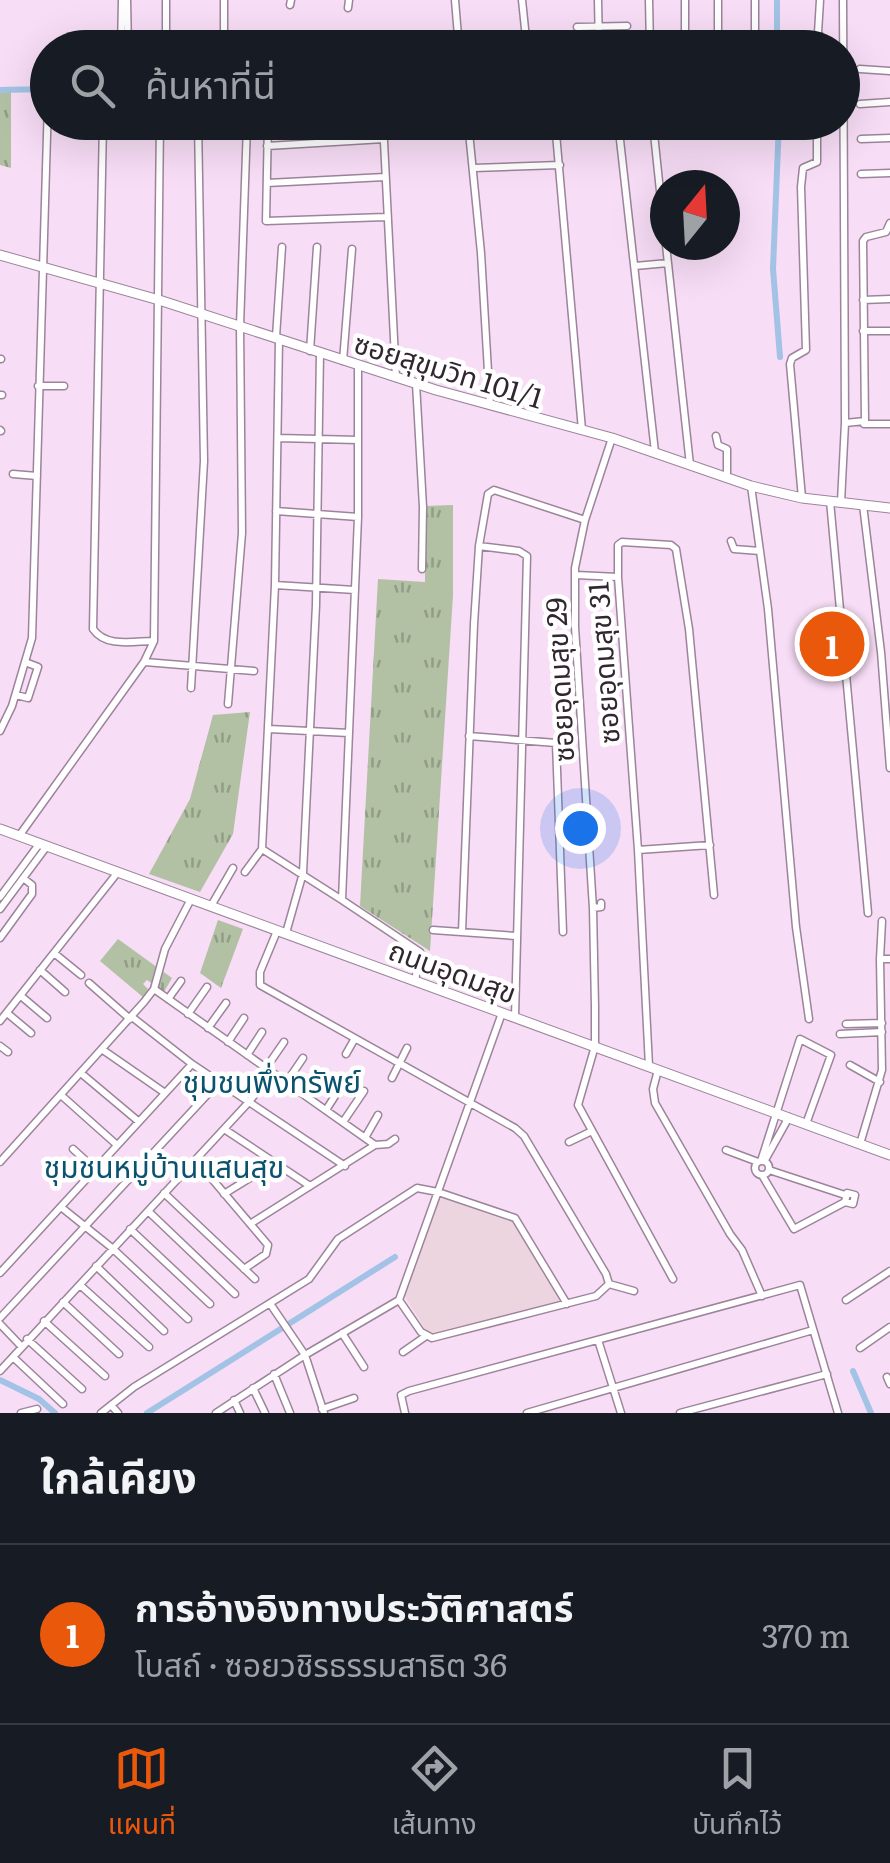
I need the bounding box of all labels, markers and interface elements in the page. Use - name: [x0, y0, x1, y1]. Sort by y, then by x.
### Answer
- search box: [30, 30, 860, 140]
- text: ค้นหาที่นี่: [145, 54, 276, 111]
- icon: search: [65, 58, 120, 113]
- north arrow: [650, 170, 740, 260]
- street label: ซอยสุขุมวิท 101/1: [349, 320, 549, 418]
- street label: ซอยอุดมสุข 31: [575, 581, 629, 745]
- street label: ซอยอุดมสุข 29: [533, 597, 583, 763]
- pin: 1: [800, 606, 864, 682]
- your location: [555, 803, 606, 854]
- street label: ถนนอุดมสุข: [383, 928, 523, 1012]
- district label: ชุมชนพึ่งทรัพย์: [183, 1058, 361, 1102]
- district label: ชุมชนหมู่บ้านแสนสุข: [44, 1143, 284, 1187]
- text: ใกล้เคียง: [40, 1444, 197, 1506]
- text: การอ้างอิงทางประวัติศาสตร์: [135, 1577, 573, 1634]
- text: 1: [66, 1610, 79, 1658]
- text: 370 m: [761, 1610, 850, 1658]
- text: โบสถ์ · ซอยวชิรธรรมสาธิต 36: [135, 1639, 507, 1687]
- tab: แผนที่: [108, 1741, 176, 1847]
- tab: เส้นทาง: [392, 1741, 476, 1847]
- tab: บันทึกไว้: [692, 1741, 782, 1847]

